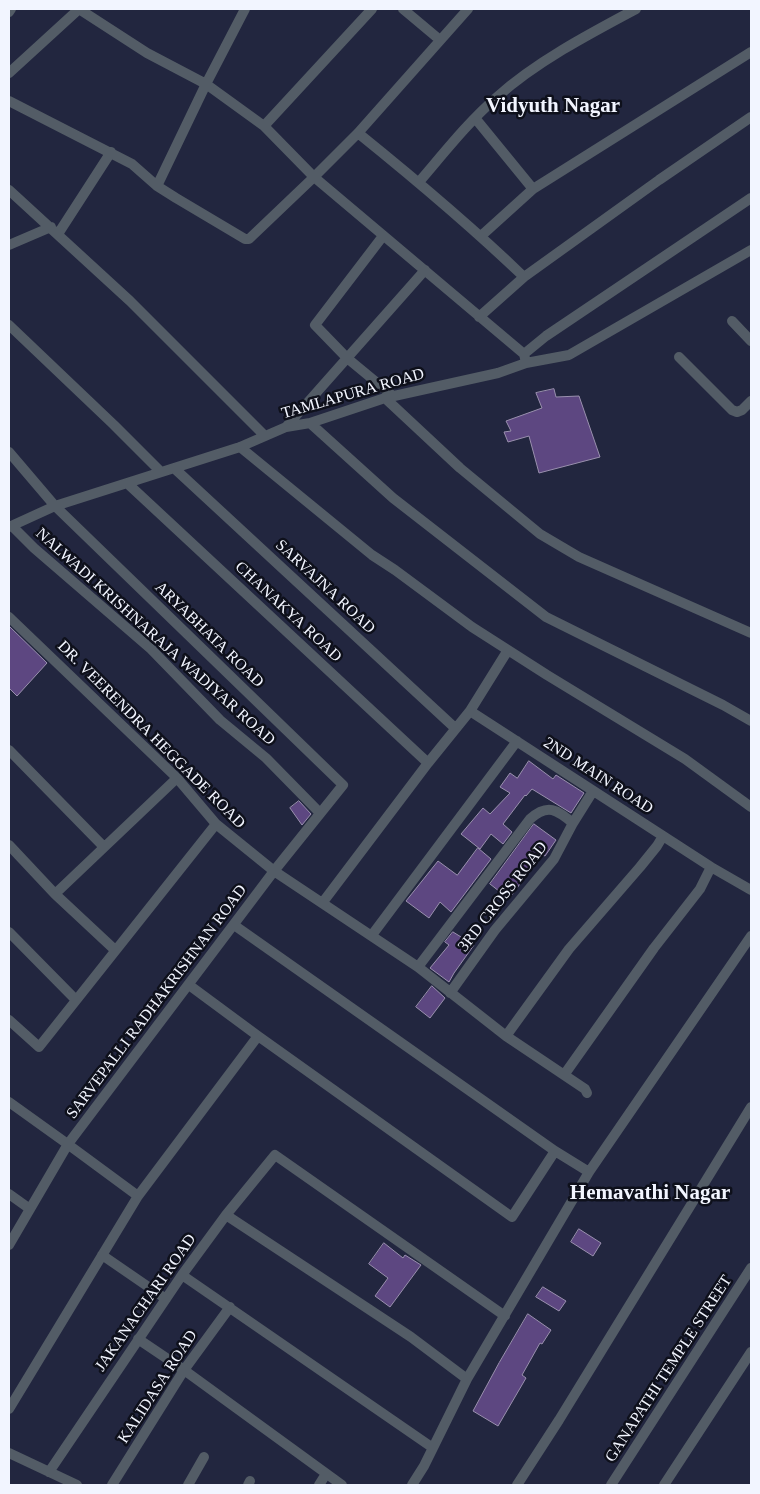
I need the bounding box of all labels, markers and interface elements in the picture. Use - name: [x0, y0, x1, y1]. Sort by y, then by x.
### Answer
- district label: Vidyuth Nagar: [486, 94, 620, 120]
- street label: TAMLAPURA ROAD: [279, 364, 427, 424]
- street label: NALWADI KRISHNARAJA WADIYAR ROAD: [31, 524, 279, 750]
- street label: SARVAJNA ROAD: [271, 536, 379, 638]
- street label: CHANAKYA ROAD: [231, 558, 345, 666]
- street label: ARYABHATA ROAD: [151, 578, 267, 692]
- street label: DR. VEERENDRA HEGGADE ROAD: [53, 637, 249, 833]
- street label: 2ND MAIN ROAD: [539, 733, 657, 819]
- street label: 3RD CROSS ROAD: [454, 838, 552, 956]
- street label: SARVEPALLI RADHAKRISHNAN ROAD: [63, 881, 251, 1123]
- district label: Hemavathi Nagar: [570, 1181, 730, 1207]
- street label: JAKANACHARI ROAD: [91, 1231, 201, 1375]
- street label: GANAPATHI TEMPLE STREET: [601, 1272, 737, 1466]
- street label: KALIDASA ROAD: [114, 1327, 202, 1447]

